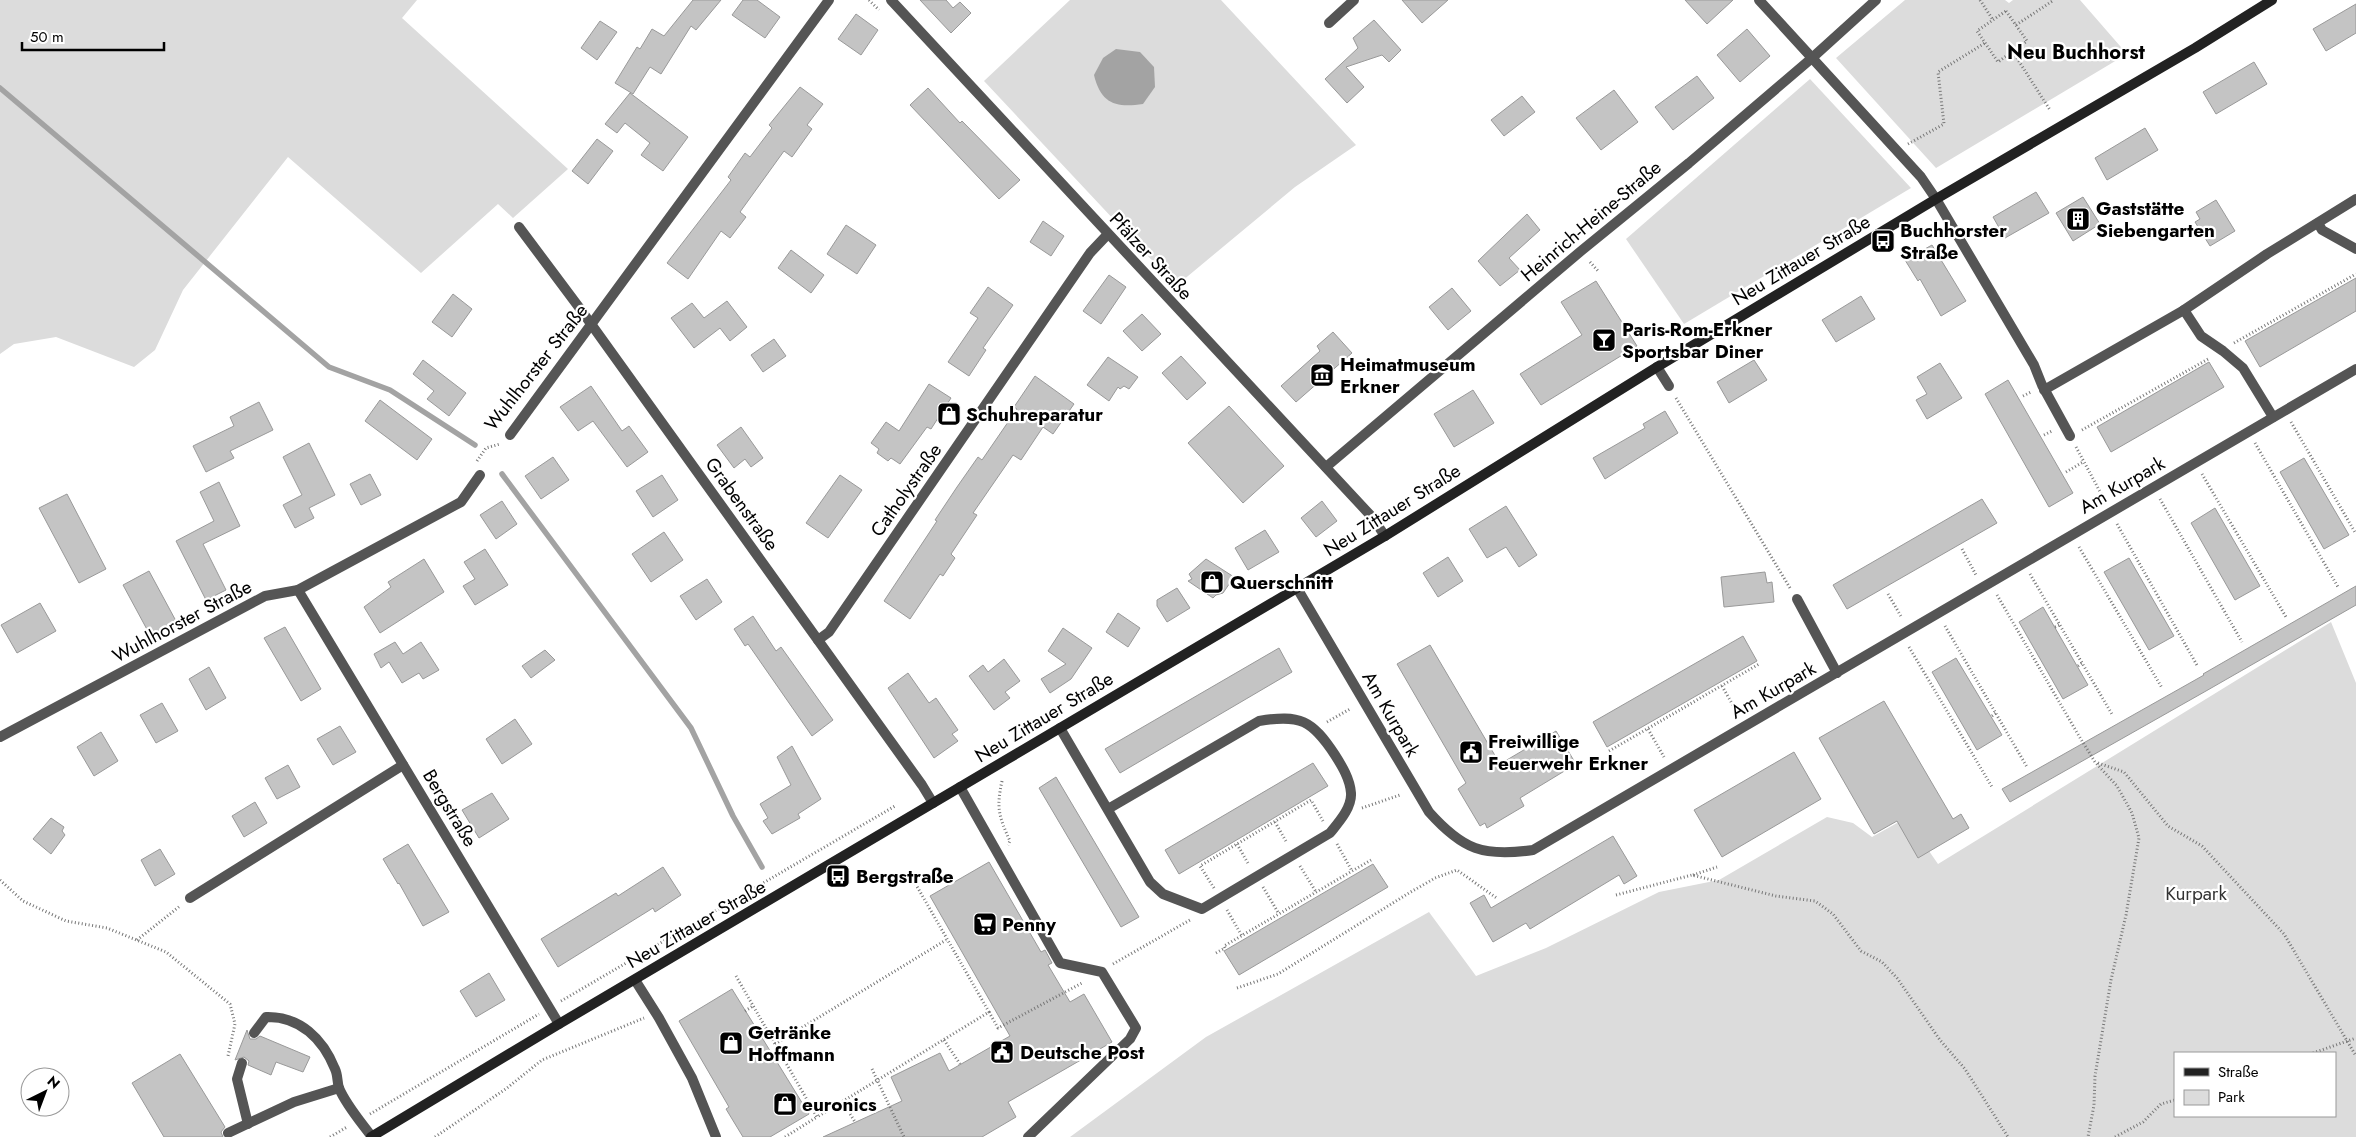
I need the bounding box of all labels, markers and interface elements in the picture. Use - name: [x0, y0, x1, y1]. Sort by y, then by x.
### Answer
- scale bar: [22, 20, 165, 52]
- text: 50 m: [30, 26, 64, 48]
- district label: Neu Buchhorst: [2007, 38, 2146, 67]
- street label: Heinrich-Heine-Straße: [1515, 154, 1667, 288]
- place label: Gaststätte Siebengarten: [2096, 195, 2215, 244]
- street label: Pfälzer Straße: [1103, 206, 1199, 306]
- building icon: Gaststätte Siebengarten: [2065, 206, 2091, 232]
- street label: Neu Zittauer Straße: [1727, 208, 1875, 312]
- place label: Buchhorster Straße: [1900, 217, 2007, 266]
- bus stop icon: Buchhorster Straße: [1870, 228, 1896, 254]
- street label: Wuhlhorster Straße: [478, 298, 594, 436]
- place label: Paris-Rom-Erkner Sportsbar Diner: [1622, 316, 1773, 365]
- bar icon: Paris-Rom-Erkner Sportsbar Diner: [1591, 327, 1617, 353]
- place label: Heimatmuseum Erkner: [1340, 351, 1476, 400]
- museum icon: Heimatmuseum Erkner: [1309, 362, 1335, 388]
- shop icon: Schuhreparatur: [936, 401, 962, 427]
- place label: Schuhreparatur: [966, 401, 1103, 428]
- street label: Catholystraße: [864, 438, 948, 542]
- street label: Am Kurpark: [2074, 449, 2170, 520]
- street label: Grabenstraße: [699, 452, 785, 556]
- street label: Neu Zittauer Straße: [1318, 457, 1466, 563]
- shop icon: Querschnitt: [1199, 569, 1225, 595]
- place label: Querschnitt: [1230, 569, 1333, 596]
- street label: Wuhlhorster Straße: [108, 573, 257, 669]
- street label: Am Kurpark: [1725, 654, 1821, 725]
- street label: Neu Zittauer Straße: [970, 665, 1118, 769]
- street label: Am Kurpark: [1356, 666, 1427, 762]
- place label: Freiwillige Feuerwehr Erkner: [1488, 728, 1648, 777]
- public building icon: Freiwillige Feuerwehr Erkner: [1458, 739, 1484, 765]
- street label: Bergstraße: [416, 764, 484, 852]
- bus stop icon: Bergstraße: [825, 863, 851, 889]
- place label: Bergstraße: [856, 863, 954, 890]
- street label: Neu Zittauer Straße: [621, 873, 771, 975]
- park label: Kurpark: [2165, 880, 2227, 907]
- supermarket icon: Penny: [972, 911, 998, 937]
- place label: Penny: [1002, 911, 1057, 938]
- place label: Getränke Hoffmann: [748, 1019, 835, 1068]
- shop icon: Getränke Hoffmann: [718, 1030, 744, 1056]
- public building icon: Deutsche Post: [989, 1039, 1015, 1065]
- place label: Deutsche Post: [1020, 1039, 1144, 1066]
- legend: [2174, 1052, 2336, 1117]
- text: Straße: [2218, 1061, 2259, 1083]
- north arrow: [20, 1067, 70, 1117]
- text: N: [43, 1071, 65, 1093]
- text: Park: [2218, 1086, 2245, 1108]
- shop icon: euronics: [772, 1091, 798, 1117]
- place label: euronics: [802, 1091, 877, 1118]

